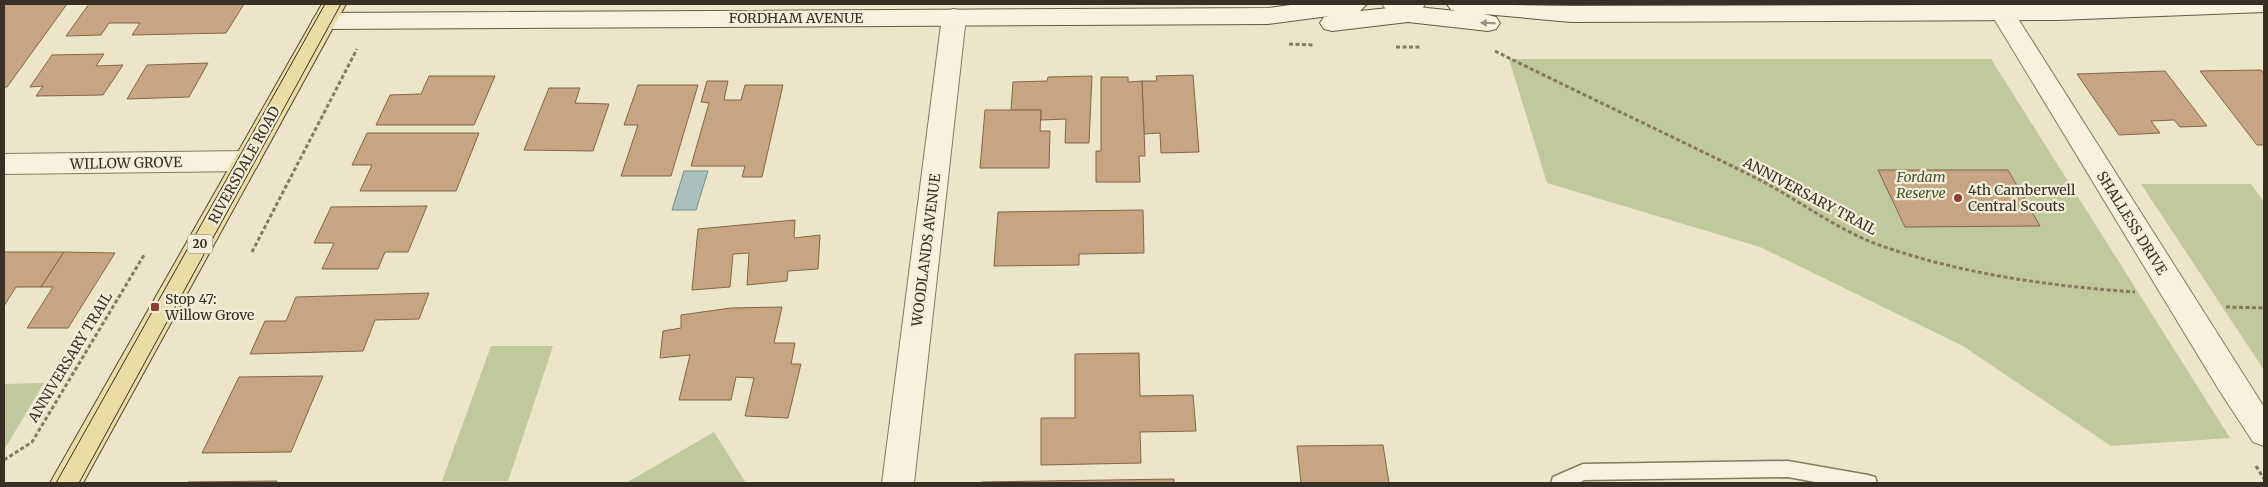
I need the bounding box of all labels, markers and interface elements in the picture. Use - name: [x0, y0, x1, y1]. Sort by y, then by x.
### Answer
- street label: FORDHAM AVENUE: [729, 9, 863, 27]
- one-way arrow: [1479, 19, 1495, 27]
- street label: RIVERSDALE ROAD: [204, 103, 284, 227]
- street label: WILLOW GROVE: [69, 153, 182, 173]
- street label: ANNIVERSARY TRAIL: [1739, 153, 1880, 239]
- park label: Fordam Reserve: [1895, 168, 1946, 202]
- street label: SHALLESS DRIVE: [2093, 168, 2171, 278]
- street label: WOODLANDS AVENUE: [908, 172, 944, 328]
- place label: 4th Camberwell Central Scouts: [1968, 181, 2076, 215]
- marker: 4th Camberwell Central Scouts: [1952, 192, 1964, 204]
- road number: 20: [188, 234, 212, 253]
- street label: ANNIVERSARY TRAIL: [23, 288, 116, 426]
- place label: Stop 47: Willow Grove: [164, 290, 254, 324]
- marker: Stop 47: Willow Grove: [149, 301, 161, 313]

